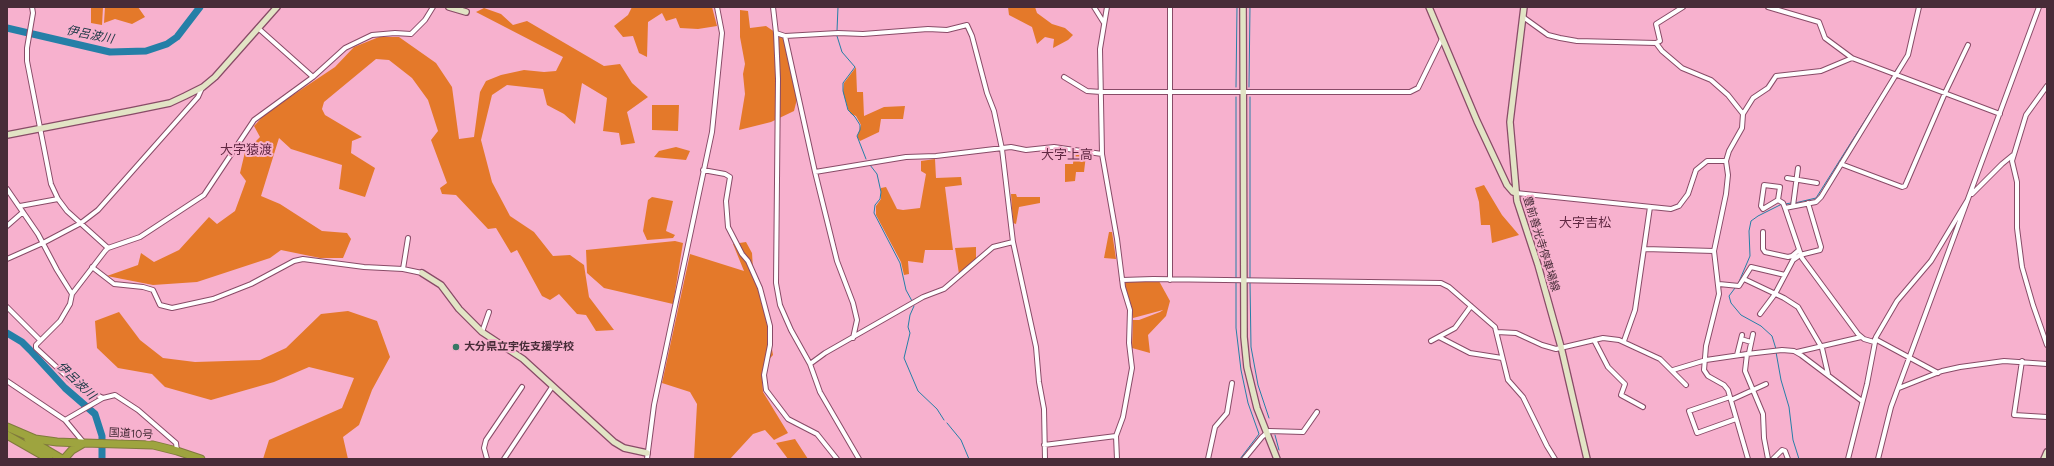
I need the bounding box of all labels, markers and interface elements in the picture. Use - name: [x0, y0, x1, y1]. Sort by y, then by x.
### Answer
- water label: 伊呂波川: [65, 23, 115, 47]
- district label: 大字猿渡: [220, 142, 272, 158]
- district label: 大字上高: [1041, 147, 1093, 163]
- street label: 豊前善光寺停車場線: [1520, 195, 1562, 293]
- district label: 大字吉松: [1559, 215, 1611, 231]
- place label: 大分県立宇佐支援学校: [464, 340, 574, 354]
- marker: 大分県立宇佐支援学校: [451, 342, 461, 352]
- water label: 伊呂波川: [54, 359, 98, 403]
- street label: 国道10号: [108, 426, 154, 442]

